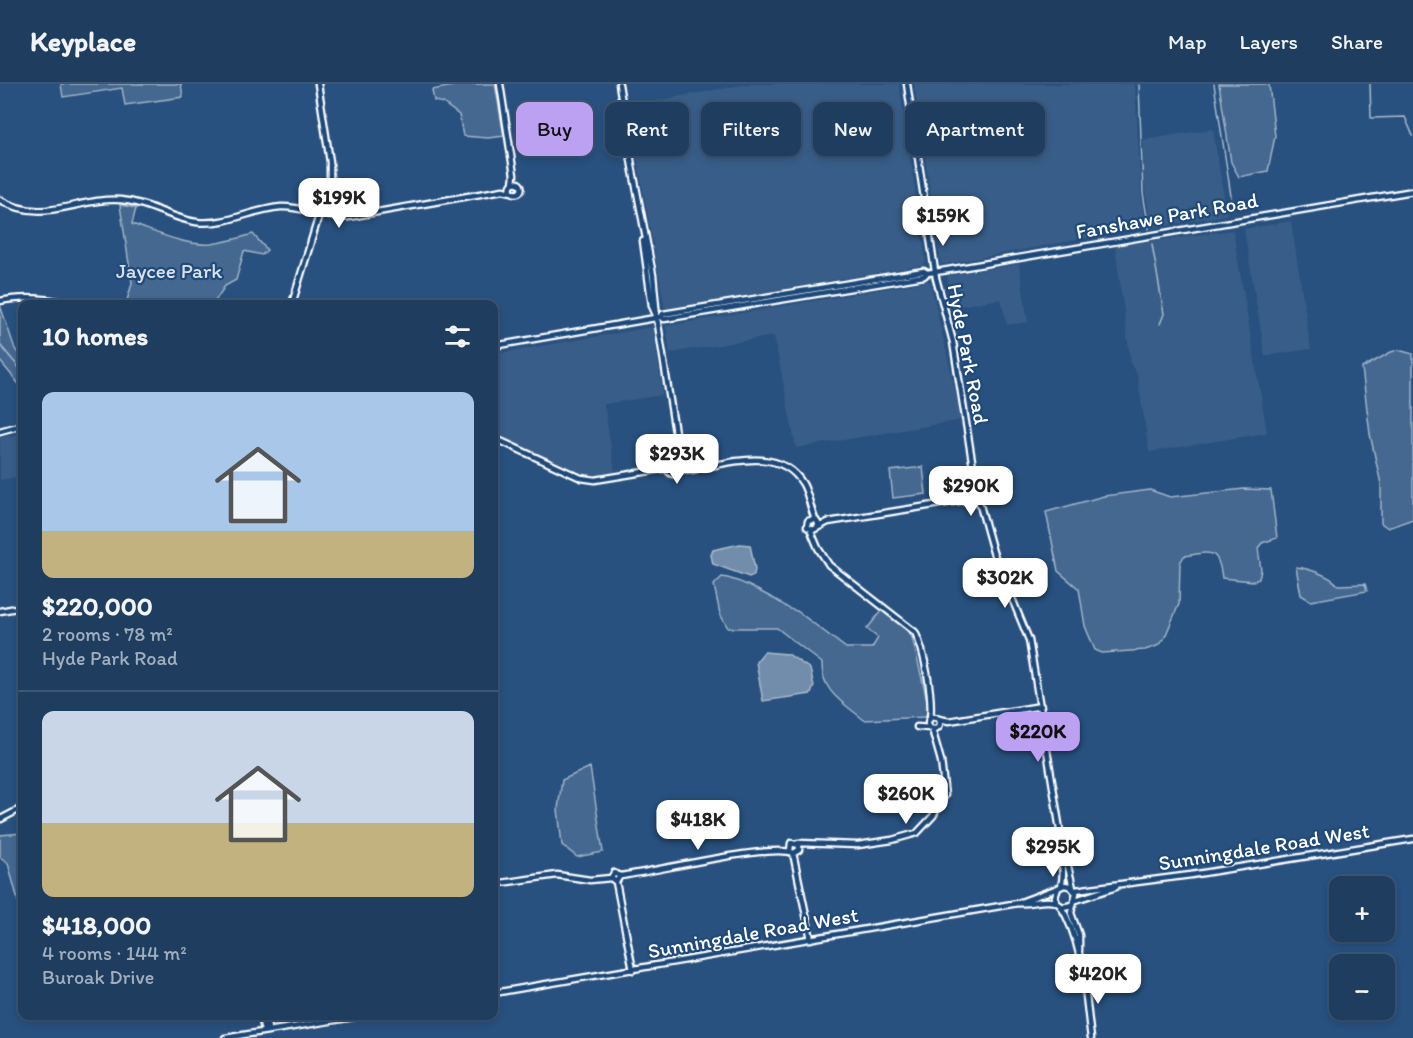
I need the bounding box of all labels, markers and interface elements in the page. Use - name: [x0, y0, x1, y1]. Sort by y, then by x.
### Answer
- text: Keyplace: [30, 24, 136, 58]
- text: Map: [1168, 29, 1207, 54]
- text: Layers: [1240, 29, 1298, 54]
- text: Share: [1331, 29, 1383, 54]
- chip: Buy: [516, 102, 593, 156]
- chip: Rent: [605, 102, 689, 156]
- chip: Filters: [701, 102, 801, 156]
- chip: New: [813, 102, 893, 156]
- chip: Apartment: [905, 102, 1045, 156]
- pin: $199K: [297, 178, 381, 229]
- text: $199K: [312, 185, 366, 209]
- street label: Fanshawe Park Road: [1074, 187, 1260, 244]
- pin: $159K: [901, 196, 985, 247]
- text: $159K: [916, 203, 970, 227]
- park label: Jaycee Park: [116, 258, 222, 283]
- street label: Hyde Park Road: [943, 282, 994, 426]
- text: 10 homes: [42, 320, 148, 352]
- icon: filters: [441, 320, 474, 353]
- icon: home: [204, 431, 312, 539]
- pin: $293K: [635, 434, 719, 485]
- text: $293K: [650, 441, 704, 465]
- pin: $290K: [929, 466, 1013, 517]
- text: $290K: [943, 473, 999, 497]
- pin: $302K: [963, 558, 1047, 609]
- text: $302K: [977, 565, 1033, 589]
- text: $220,000: [42, 590, 153, 622]
- text: 2 rooms · 78 m²: [42, 622, 173, 646]
- text: Hyde Park Road: [42, 646, 178, 670]
- pin: $220K: [996, 712, 1080, 763]
- text: $220K: [1010, 719, 1066, 743]
- icon: home: [204, 750, 312, 858]
- pin: $260K: [864, 774, 948, 825]
- text: $260K: [878, 781, 934, 805]
- pin: $418K: [656, 800, 740, 851]
- text: $418K: [670, 807, 726, 831]
- street label: Sunningdale Road West: [1157, 817, 1371, 876]
- pin: $295K: [1011, 827, 1095, 878]
- text: $295K: [1026, 834, 1080, 858]
- map controls: [1329, 876, 1395, 1020]
- button: +: [1329, 876, 1395, 942]
- street label: Sunningdale Road West: [646, 902, 860, 963]
- text: $418,000: [42, 909, 151, 941]
- text: 4 rooms · 144 m²: [42, 941, 187, 965]
- pin: $420K: [1056, 954, 1140, 1005]
- button: −: [1329, 954, 1395, 1020]
- text: $420K: [1069, 961, 1127, 985]
- text: Buroak Drive: [42, 965, 154, 989]

